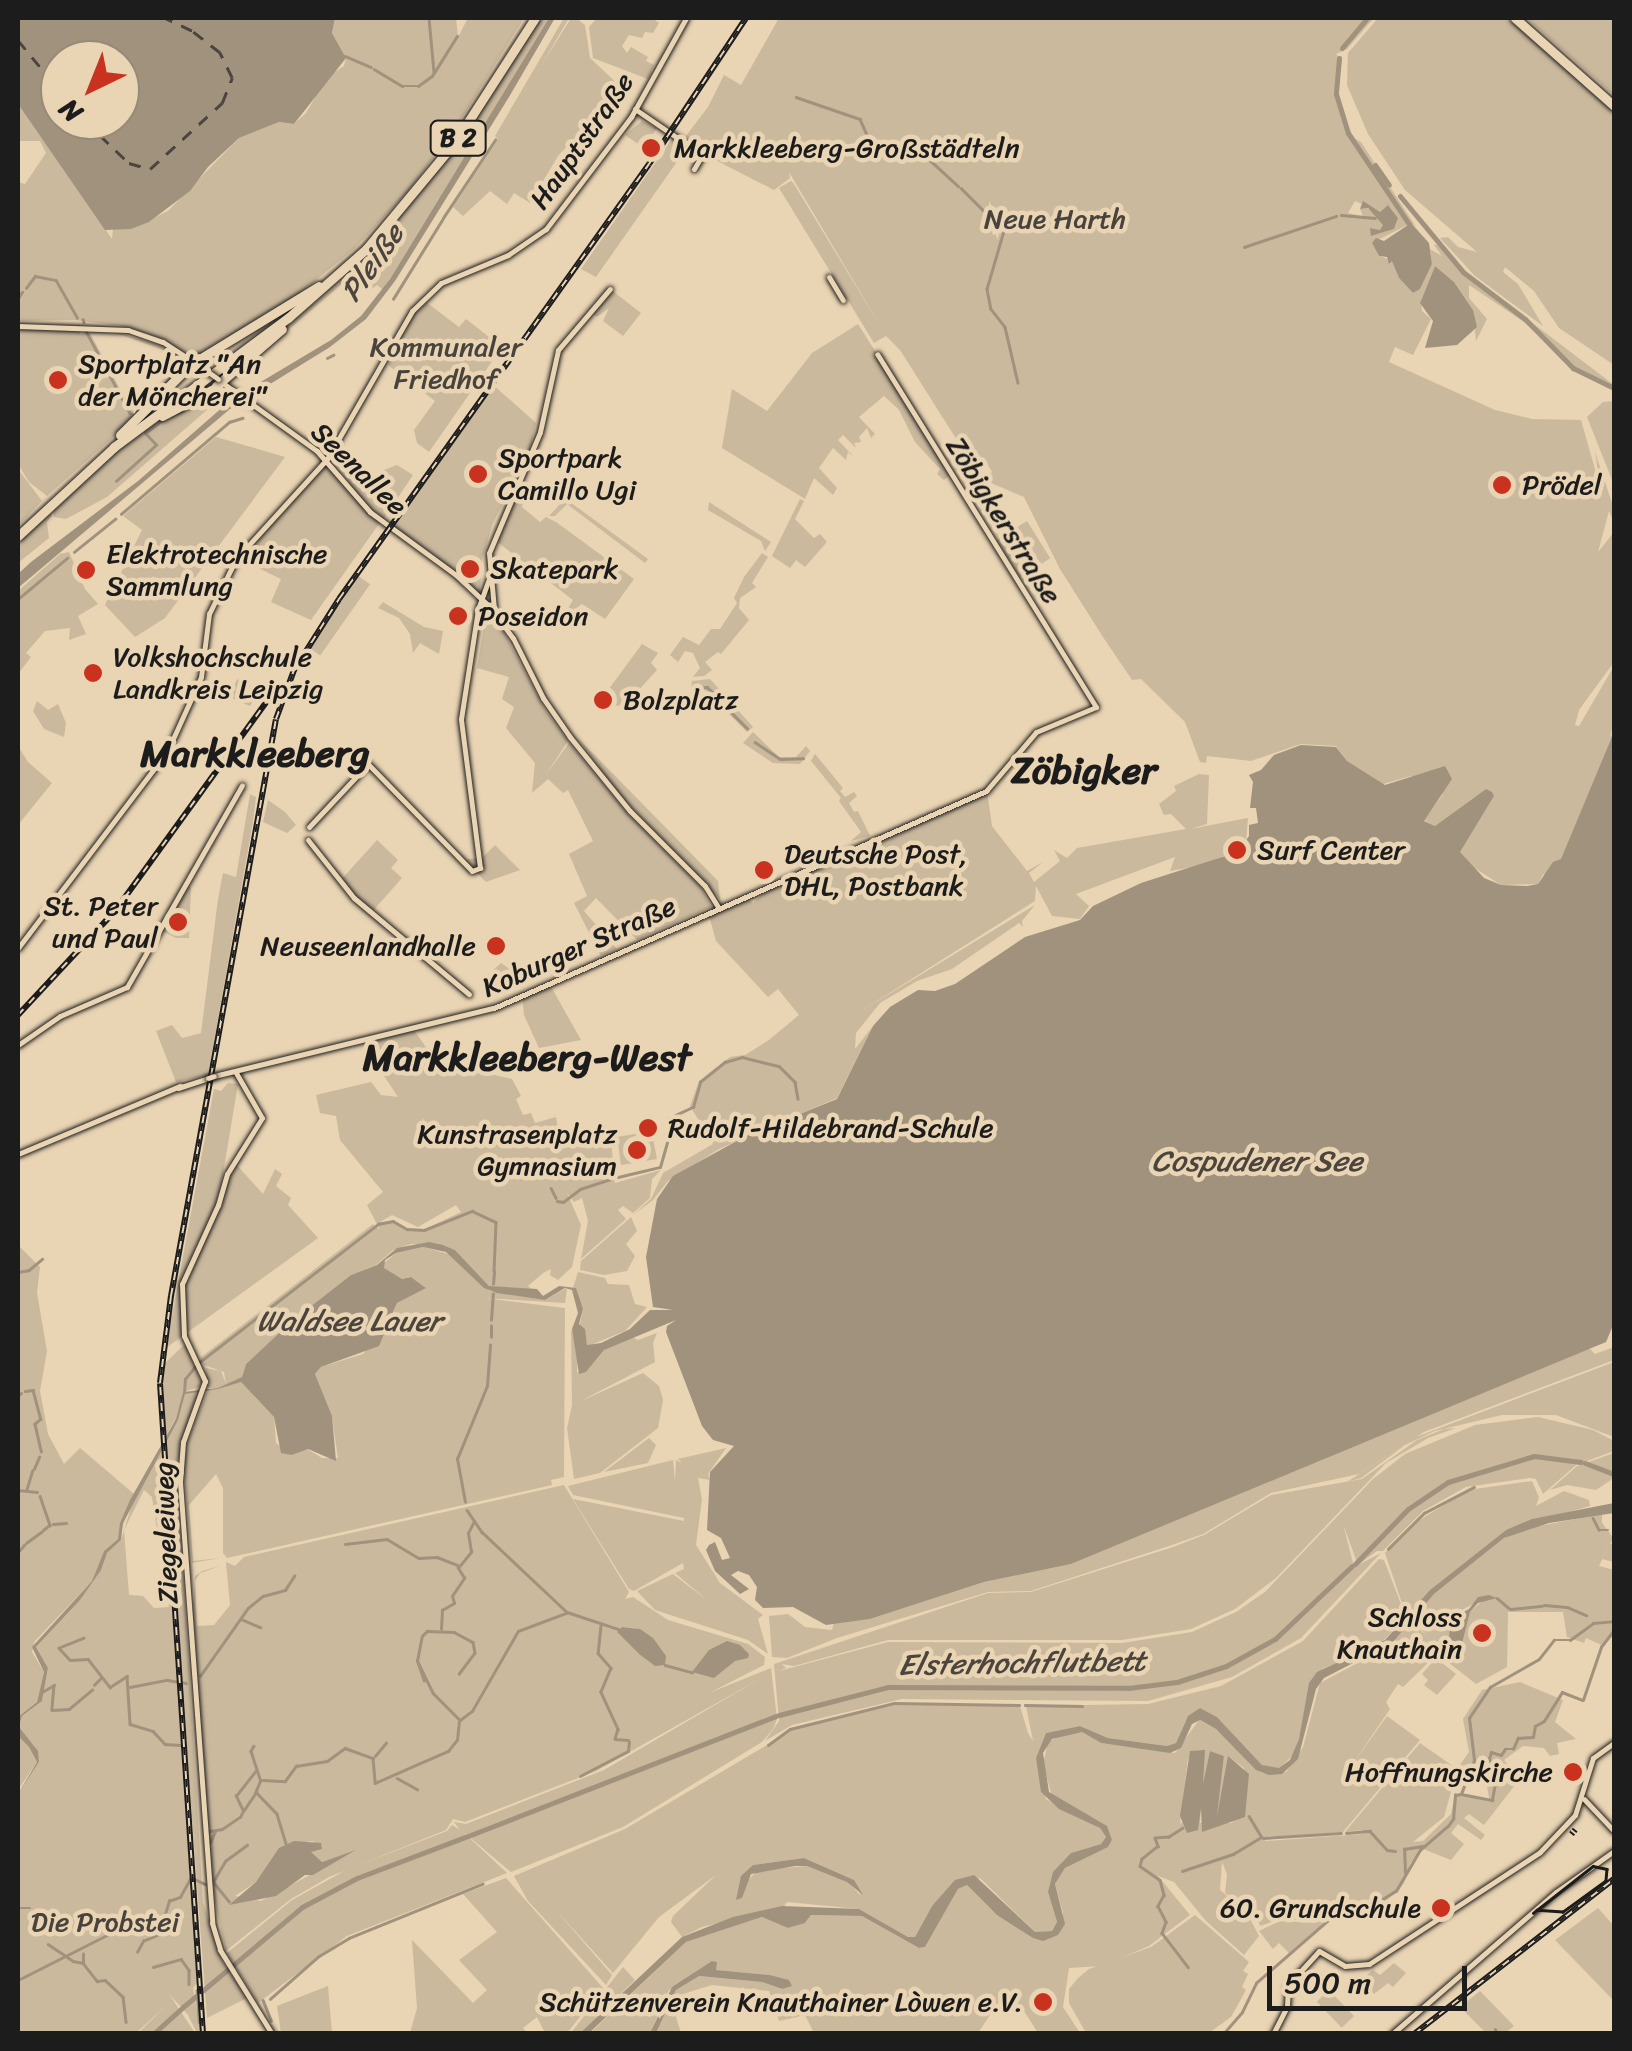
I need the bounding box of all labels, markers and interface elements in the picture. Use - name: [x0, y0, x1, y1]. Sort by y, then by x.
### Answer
- north arrow: [40, 40, 140, 140]
- street label: Hauptstraße: [523, 66, 641, 216]
- text: N: [47, 86, 94, 135]
- road number: B 2: [428, 118, 488, 158]
- place label: Markkleeberg-Großstädteln: [674, 131, 1020, 165]
- marker: Markkleeberg-Großstädteln: [638, 135, 664, 161]
- park label: Neue Harth: [984, 202, 1126, 236]
- water label: Pleiße: [333, 218, 411, 308]
- park label: Kommunaler Friedhof: [370, 330, 522, 396]
- place label: Sportplatz "An der Möncherei": [78, 347, 266, 413]
- marker: Sportplatz "An der Möncherei": [47, 369, 69, 391]
- street label: Seenallee: [304, 415, 414, 523]
- street label: Zöbigkerstraße: [939, 430, 1069, 610]
- place label: Sportpark Camillo Ugi: [498, 441, 636, 507]
- marker: Sportpark Camillo Ugi: [467, 463, 489, 485]
- place label: Prödel: [1522, 468, 1602, 502]
- marker: Prödel: [1491, 474, 1513, 496]
- place label: Elektrotechnische Sammlung: [106, 537, 327, 603]
- place label: Skatepark: [490, 552, 618, 586]
- marker: Skatepark: [459, 558, 481, 580]
- marker: Elektrotechnische Sammlung: [75, 559, 97, 581]
- place label: Poseidon: [478, 599, 588, 633]
- marker: Poseidon: [447, 605, 469, 627]
- place label: Volkshochschule Landkreis Leipzig: [113, 640, 323, 706]
- marker: Volkshochschule Landkreis Leipzig: [82, 662, 104, 684]
- place label: Bolzplatz: [623, 683, 739, 717]
- marker: Bolzplatz: [592, 689, 614, 711]
- district label: Markkleeberg: [140, 731, 370, 777]
- district label: Zöbigker: [1011, 748, 1157, 794]
- place label: Surf Center: [1257, 833, 1406, 867]
- place label: Deutsche Post, DHL, Postbank: [784, 837, 969, 903]
- marker: Surf Center: [1226, 839, 1248, 861]
- marker: Deutsche Post, DHL, Postbank: [753, 859, 775, 881]
- place label: St. Peter und Paul: [43, 889, 158, 955]
- street label: Koburger Straße: [477, 889, 681, 1005]
- marker: St. Peter und Paul: [167, 911, 189, 933]
- place label: Neuseenlandhalle: [260, 929, 476, 963]
- marker: Neuseenlandhalle: [485, 935, 507, 957]
- district label: Markkleeberg-West: [363, 1035, 691, 1081]
- place label: Rudolf-Hildebrand-Schule: [668, 1111, 994, 1145]
- place label: Kunstrasenplatz Gymnasium: [417, 1117, 617, 1183]
- marker: Rudolf-Hildebrand-Schule: [637, 1117, 659, 1139]
- marker: Kunstrasenplatz Gymnasium: [626, 1139, 648, 1161]
- water label: Cospudener See: [1151, 1143, 1363, 1179]
- water label: Waldsee Lauer: [257, 1303, 441, 1339]
- street label: Ziegeleiweg: [147, 1461, 185, 1605]
- place label: Schloss Knauthain: [1337, 1600, 1462, 1666]
- marker: Schloss Knauthain: [1471, 1622, 1493, 1644]
- water label: Elsterhochflutbett: [898, 1643, 1146, 1683]
- place label: Hoffnungskirche: [1345, 1755, 1553, 1789]
- marker: Hoffnungskirche: [1562, 1761, 1584, 1783]
- place label: 60. Grundschule: [1220, 1891, 1421, 1925]
- marker: 60. Grundschule: [1430, 1897, 1452, 1919]
- park label: Die Probstei: [30, 1905, 180, 1939]
- scale bar: [1272, 1946, 1472, 2008]
- text: 500 m: [1284, 1956, 1371, 2010]
- place label: Schützenverein Knauthainer Lòwen e.V.: [539, 1985, 1023, 2019]
- marker: Schützenverein Knauthainer Lòwen e.V.: [1032, 1991, 1054, 2013]

